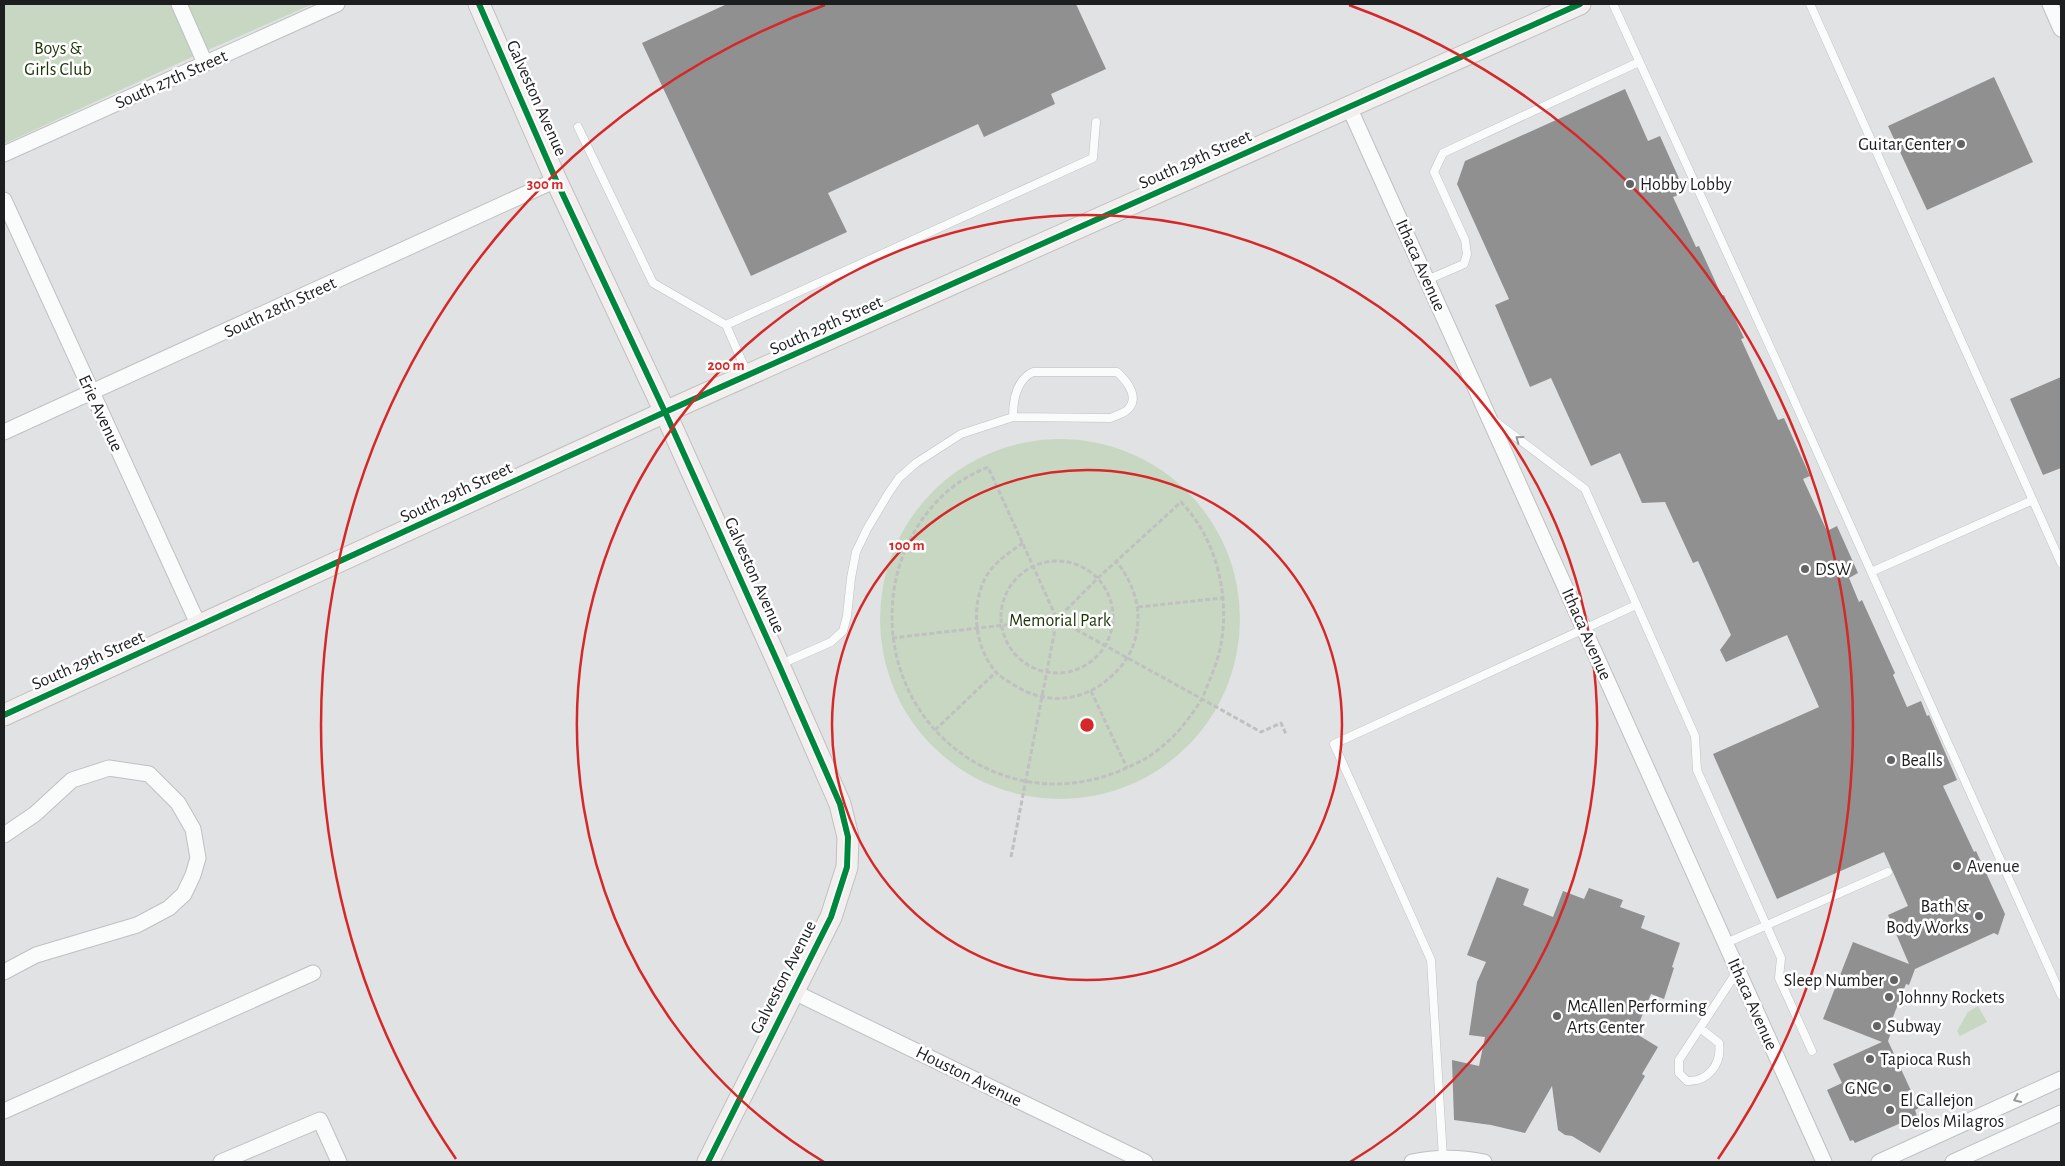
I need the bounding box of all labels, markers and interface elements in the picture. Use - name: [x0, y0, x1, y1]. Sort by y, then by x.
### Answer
- street label: Galveston Avenue: [503, 38, 570, 159]
- park label: Boys & Girls Club: [24, 40, 92, 79]
- street label: South 27th Street: [113, 47, 230, 113]
- street label: South 29th Street: [1136, 127, 1255, 193]
- place label: Guitar Center: [1858, 136, 1951, 154]
- marker: Guitar Center: [1955, 138, 1967, 150]
- place label: Hobby Lobby: [1640, 176, 1732, 194]
- text: 300 m: [527, 177, 563, 192]
- marker: Hobby Lobby: [1624, 178, 1636, 190]
- street label: Ithaca Avenue: [1392, 217, 1448, 314]
- street label: South 28th Street: [222, 274, 339, 342]
- street label: South 29th Street: [767, 293, 886, 359]
- text: 200 m: [707, 358, 745, 373]
- street label: Erie Avenue: [75, 372, 126, 455]
- one-way arrow: [1515, 436, 1525, 445]
- street label: South 29th Street: [398, 459, 515, 527]
- street label: Galveston Avenue: [721, 515, 788, 636]
- text: 100 m: [889, 538, 925, 553]
- place label: DSW: [1815, 561, 1851, 579]
- marker: DSW: [1799, 563, 1811, 575]
- street label: Ithaca Avenue: [1558, 586, 1614, 683]
- park label: Memorial Park: [1009, 612, 1112, 630]
- street label: South 29th Street: [29, 628, 148, 694]
- centre of rings: [1078, 716, 1096, 734]
- place label: Bealls: [1901, 752, 1943, 770]
- marker: Bealls: [1885, 754, 1897, 766]
- place label: Avenue: [1967, 858, 2019, 876]
- marker: Avenue: [1951, 860, 1963, 872]
- place label: Bath & Body Works: [1886, 898, 1970, 937]
- marker: Bath & Body Works: [1973, 910, 1985, 922]
- street label: Galveston Avenue: [748, 918, 820, 1037]
- street label: Ithaca Avenue: [1724, 956, 1780, 1053]
- place label: Sleep Number: [1784, 972, 1884, 990]
- marker: Sleep Number: [1888, 974, 1900, 986]
- place label: Johnny Rockets: [1899, 989, 2005, 1007]
- marker: Johnny Rockets: [1883, 991, 1895, 1003]
- place label: McAllen Performing Arts Center: [1567, 998, 1707, 1037]
- marker: McAllen Performing Arts Center: [1551, 1010, 1563, 1022]
- place label: Subway: [1887, 1018, 1942, 1036]
- marker: Subway: [1871, 1020, 1883, 1032]
- street label: Houston Avenue: [913, 1043, 1024, 1110]
- place label: Tapioca Rush: [1880, 1051, 1971, 1069]
- marker: Tapioca Rush: [1864, 1053, 1876, 1065]
- place label: GNC: [1845, 1080, 1877, 1098]
- marker: GNC: [1881, 1082, 1893, 1094]
- place label: El Callejon Delos Milagros: [1900, 1092, 2004, 1131]
- one-way arrow: [2013, 1093, 2022, 1104]
- marker: El Callejon Delos Milagros: [1884, 1104, 1896, 1116]

